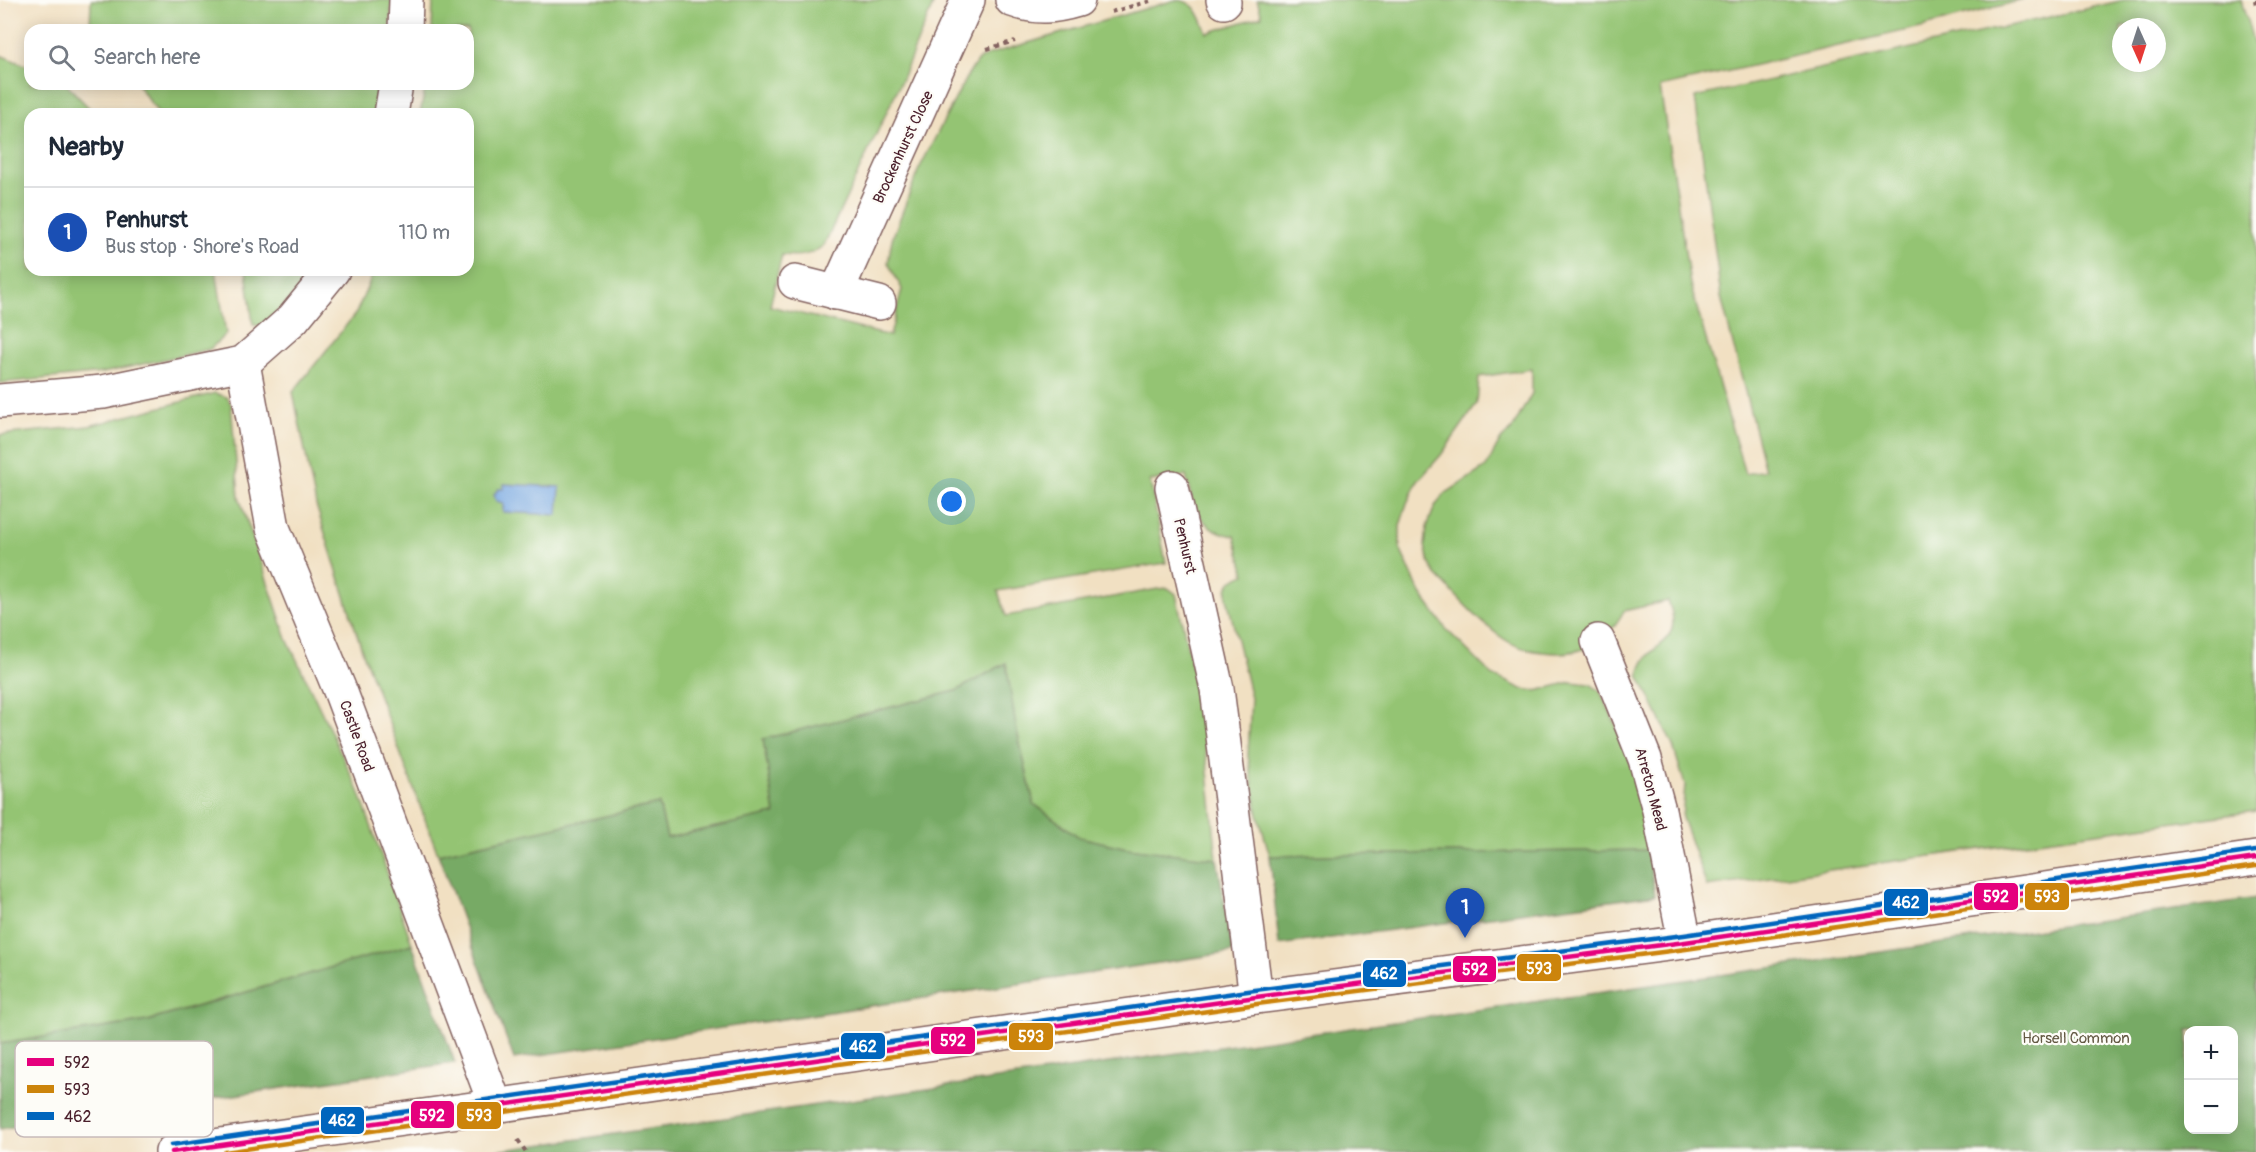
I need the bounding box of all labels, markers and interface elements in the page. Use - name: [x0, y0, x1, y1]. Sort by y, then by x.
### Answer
- north arrow: [2112, 18, 2166, 72]
- search box: [24, 24, 474, 90]
- icon: search: [45, 41, 78, 74]
- text: Search here: [93, 43, 200, 71]
- street label: Brockenhurst Close: [869, 87, 938, 207]
- text: Nearby: [48, 131, 124, 163]
- text: Penhurst: [105, 206, 188, 234]
- text: 1: [64, 220, 71, 245]
- text: 110 m: [399, 220, 450, 245]
- text: Bus stop · Shore's Road: [105, 234, 299, 259]
- your location: [937, 487, 966, 516]
- street label: Penhurst: [1169, 516, 1200, 577]
- street label: Castle Road: [335, 698, 378, 774]
- street label: Arreton Mead: [1630, 745, 1671, 833]
- line badge: 592: [1973, 882, 2019, 911]
- line badge: 593: [2024, 882, 2070, 911]
- text: 592: [1983, 887, 2009, 907]
- text: 593: [2034, 887, 2060, 907]
- pin: 1: [1446, 888, 1484, 938]
- line badge: 462: [1883, 888, 1929, 917]
- text: 462: [1892, 893, 1920, 913]
- line badge: 593: [1516, 953, 1562, 982]
- line badge: 592: [1452, 955, 1497, 983]
- line badge: 462: [1362, 959, 1407, 988]
- text: 593: [1526, 959, 1552, 979]
- text: 592: [1462, 960, 1488, 980]
- text: 462: [1370, 964, 1398, 984]
- line badge: 593: [1008, 1022, 1054, 1051]
- line badge: 592: [930, 1026, 976, 1055]
- map controls: [2184, 1026, 2238, 1134]
- button: +: [2184, 1026, 2238, 1080]
- text: 593: [1018, 1027, 1044, 1047]
- park label: Horsell Common: [2022, 1029, 2130, 1048]
- text: 592: [940, 1031, 966, 1051]
- line badge: 462: [840, 1032, 886, 1060]
- text: 462: [849, 1037, 877, 1057]
- legend: [15, 1041, 213, 1137]
- text: 592: [64, 1053, 90, 1073]
- text: 593: [64, 1080, 90, 1100]
- button: −: [2184, 1080, 2238, 1134]
- line badge: 592: [410, 1100, 455, 1129]
- line badge: 593: [456, 1101, 502, 1130]
- line badge: 462: [320, 1106, 365, 1135]
- text: 592: [419, 1106, 445, 1126]
- text: 593: [466, 1106, 492, 1126]
- text: 462: [64, 1107, 92, 1127]
- text: 462: [328, 1111, 356, 1131]

